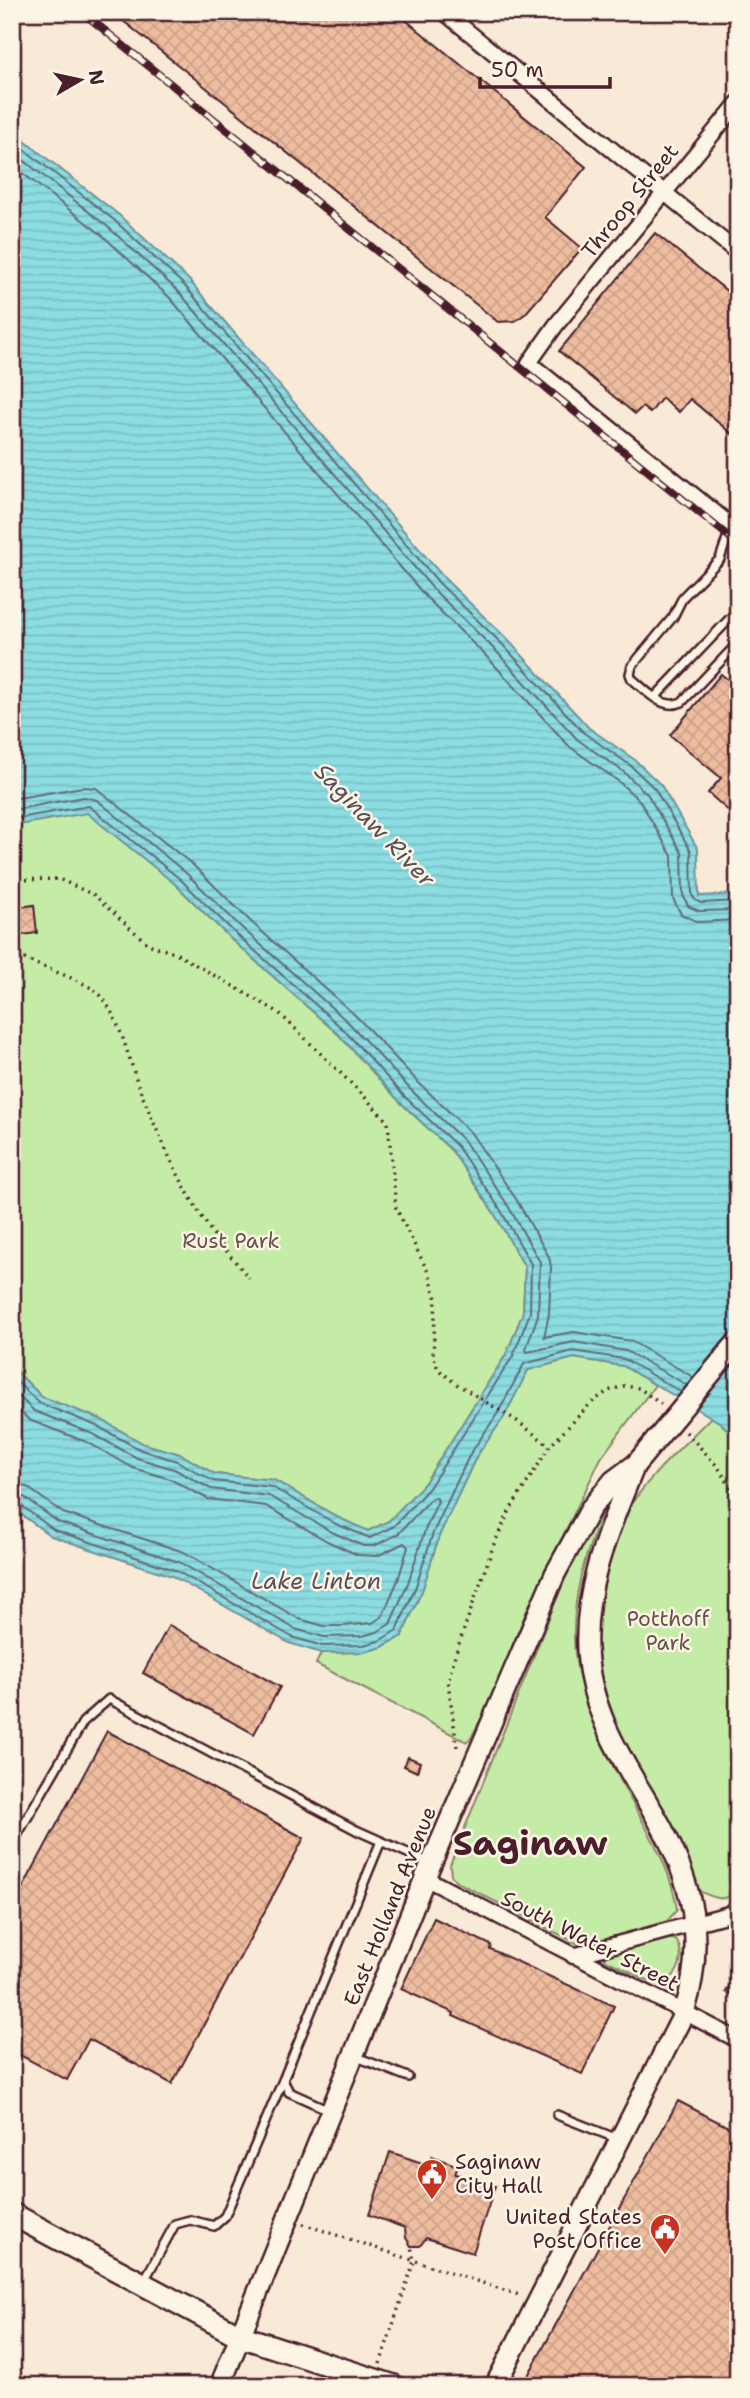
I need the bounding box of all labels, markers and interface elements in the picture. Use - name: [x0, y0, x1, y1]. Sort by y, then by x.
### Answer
- north arrow: [46, 46, 116, 116]
- scale bar: [480, 46, 610, 90]
- text: 50 m: [491, 56, 544, 84]
- text: N: [83, 68, 110, 87]
- street label: Throop Street: [575, 138, 685, 264]
- water label: Saginaw River: [308, 757, 443, 894]
- park label: Rust Park: [182, 1227, 280, 1255]
- water label: Lake Linton: [251, 1566, 381, 1596]
- park label: Potthoff Park: [627, 1605, 710, 1657]
- street label: East Holland Avenue: [337, 1802, 443, 2010]
- district label: Saginaw: [453, 1819, 608, 1866]
- street label: South Water Street: [496, 1884, 684, 1998]
- place label: Saginaw City Hall: [455, 2148, 543, 2200]
- public building icon: Saginaw City Hall: [415, 2157, 449, 2201]
- place label: United States Post Office: [505, 2203, 642, 2255]
- public building icon: United States Post Office: [648, 2212, 682, 2256]

